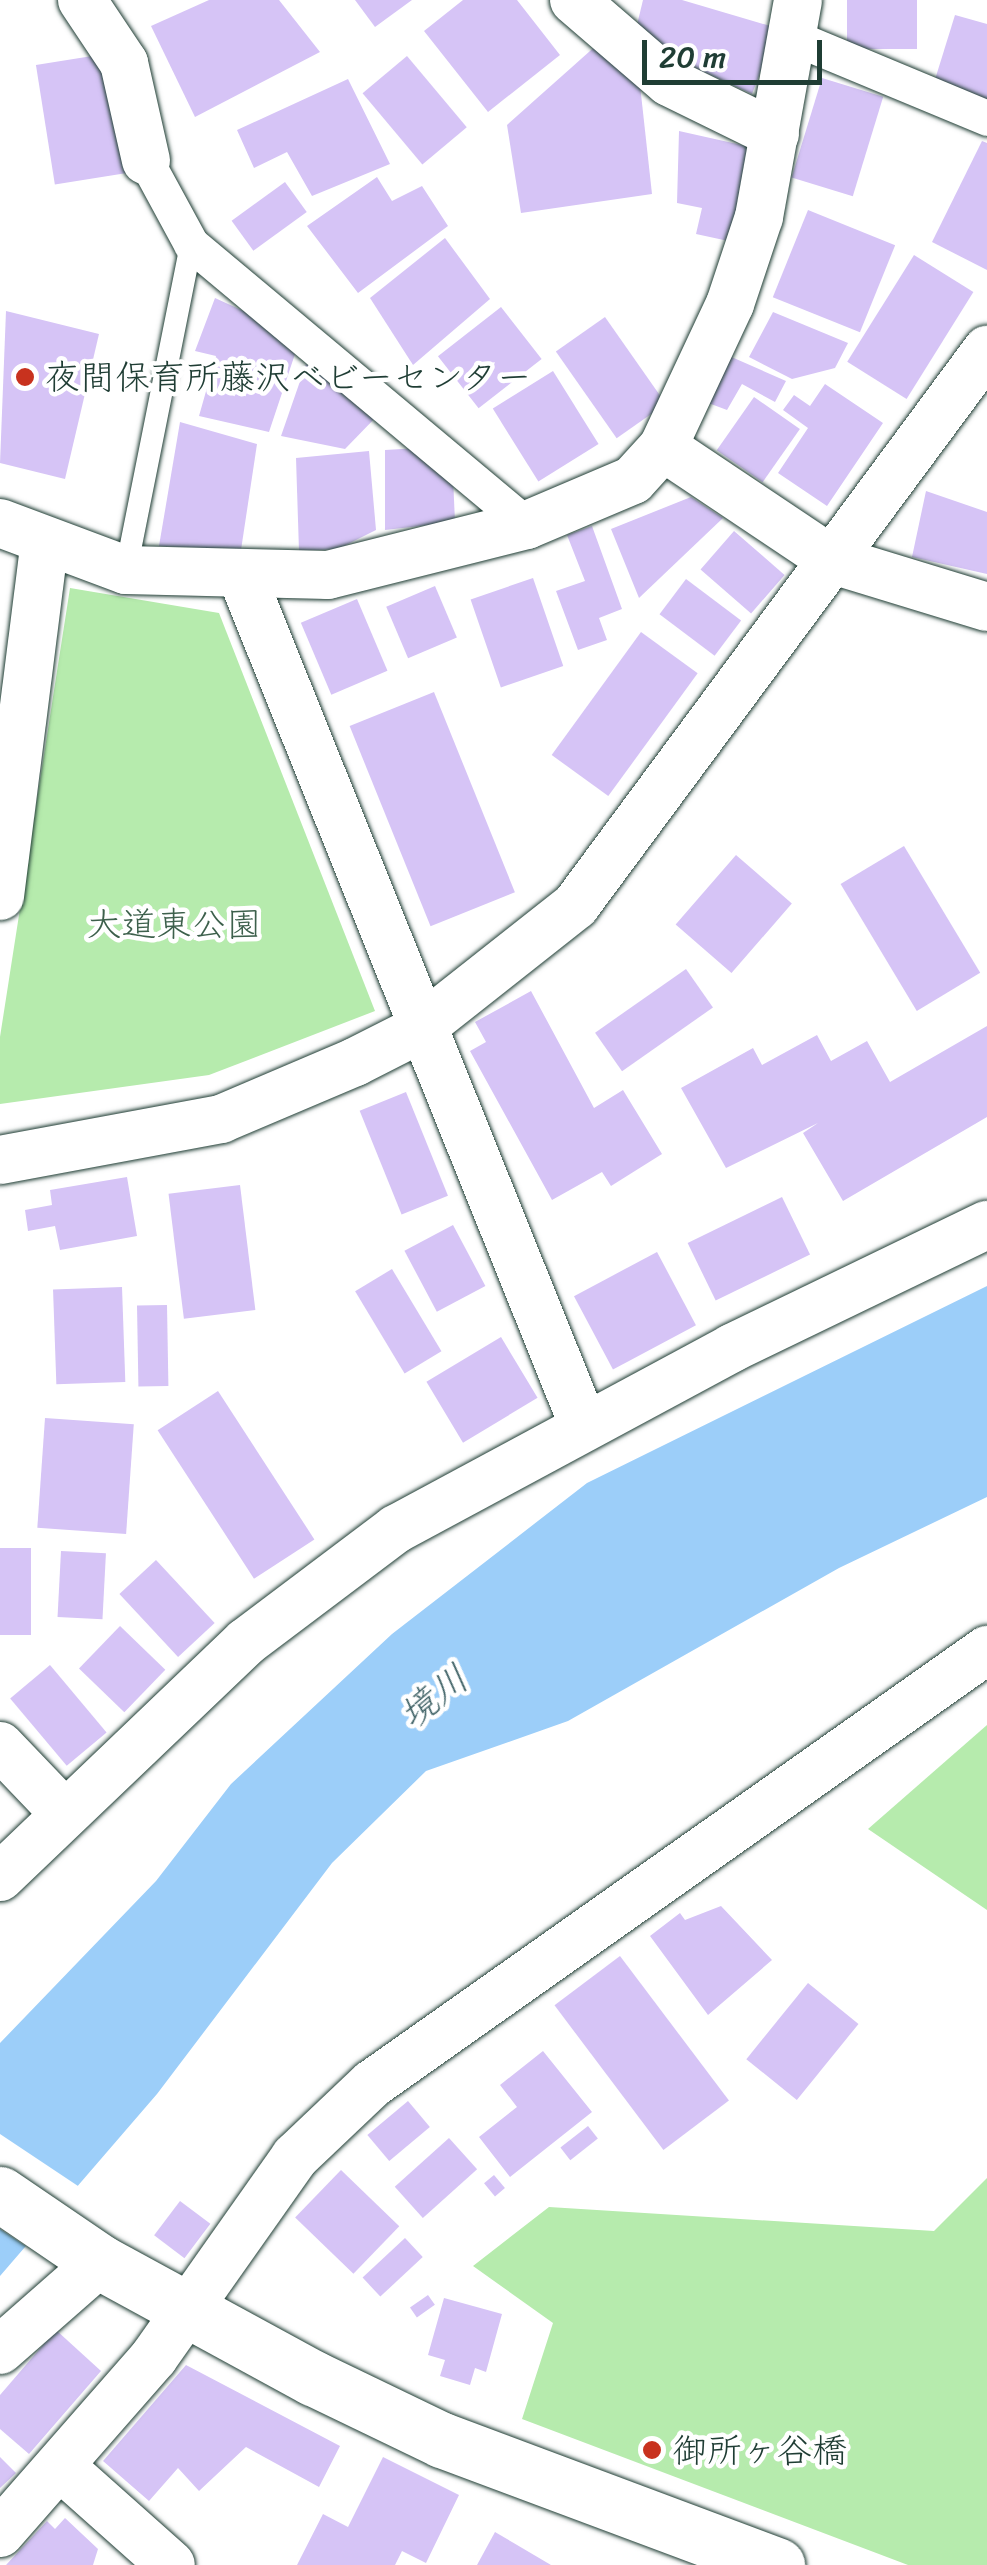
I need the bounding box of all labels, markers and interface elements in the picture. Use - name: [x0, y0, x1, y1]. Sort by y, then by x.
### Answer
- scale bar: [647, 20, 827, 82]
- text: 20 m: [659, 30, 726, 84]
- place label: 夜間保育所藤沢ベビーセンター: [45, 356, 533, 398]
- marker: 夜間保育所藤沢ベビーセンター: [14, 366, 36, 388]
- park label: 大道東公園: [87, 903, 261, 945]
- water label: 境川: [390, 1656, 478, 1738]
- place label: 御所ヶ谷橋: [672, 2429, 847, 2471]
- marker: 御所ヶ谷橋: [641, 2439, 663, 2461]

